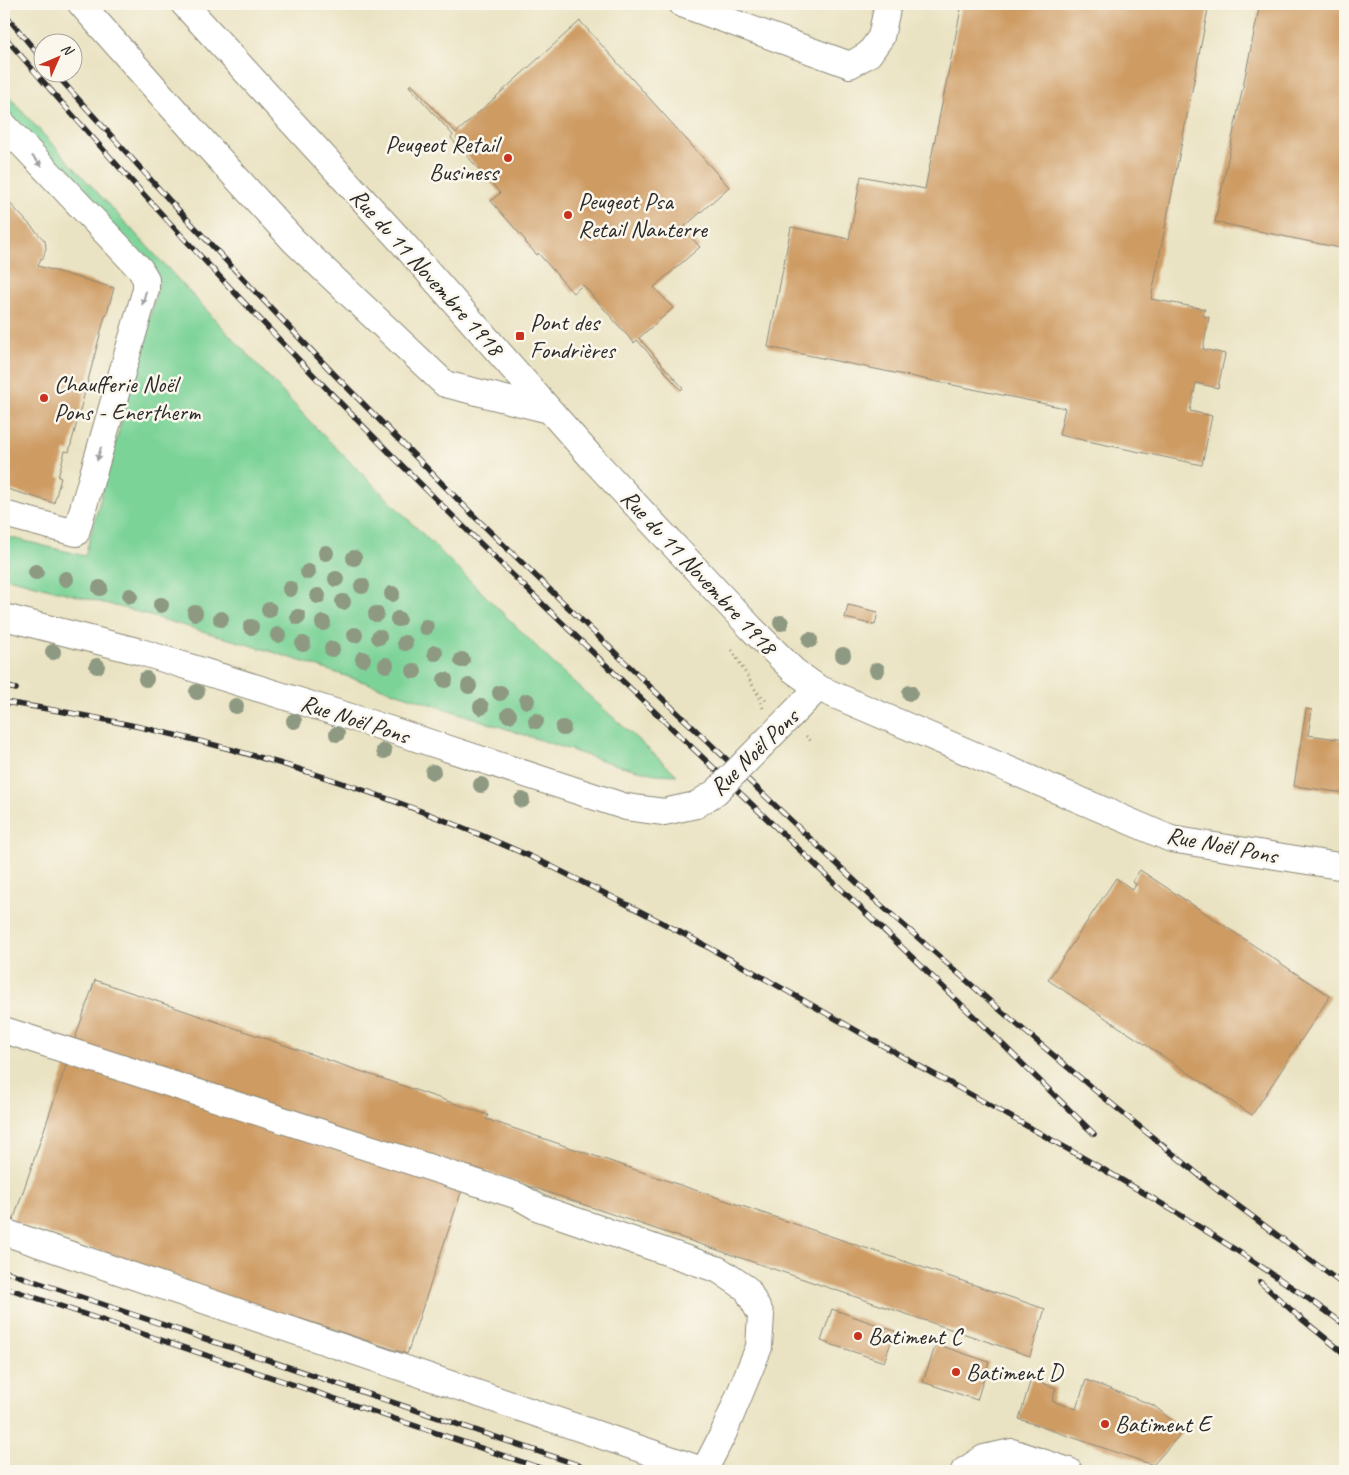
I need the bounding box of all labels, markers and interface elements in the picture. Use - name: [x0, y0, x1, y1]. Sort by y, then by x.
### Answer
- north arrow: [32, 32, 82, 82]
- text: N: [58, 40, 78, 60]
- place label: Peugeot Retail Business: [385, 129, 502, 187]
- marker: Peugeot Retail Business: [502, 152, 514, 164]
- one-way arrow: [31, 154, 43, 166]
- street label: Rue du 11 Novembre 1918: [344, 182, 512, 364]
- place label: Peugeot Psa Retail Nanterre: [578, 186, 709, 244]
- marker: Peugeot Psa Retail Nanterre: [562, 209, 574, 221]
- one-way arrow: [140, 290, 148, 305]
- place label: Pont des Fondrières: [530, 307, 616, 365]
- marker: Pont des Fondrières: [514, 330, 526, 342]
- place label: Chaufferie Noël Pons - Enertherm: [54, 369, 201, 427]
- marker: Chaufferie Noël Pons - Enertherm: [38, 392, 50, 404]
- one-way arrow: [95, 446, 103, 462]
- street label: Rue du 11 Novembre 1918: [615, 483, 785, 663]
- street label: Rue Noël Pons: [297, 687, 415, 751]
- street label: Rue Noël Pons: [703, 701, 806, 802]
- street label: Rue Noël Pons: [1164, 820, 1282, 871]
- place label: Batiment C: [868, 1321, 964, 1351]
- marker: Batiment C: [852, 1330, 864, 1342]
- place label: Batiment D: [966, 1357, 1064, 1387]
- marker: Batiment D: [950, 1366, 962, 1378]
- place label: Batiment E: [1115, 1409, 1213, 1439]
- marker: Batiment E: [1099, 1418, 1111, 1430]

